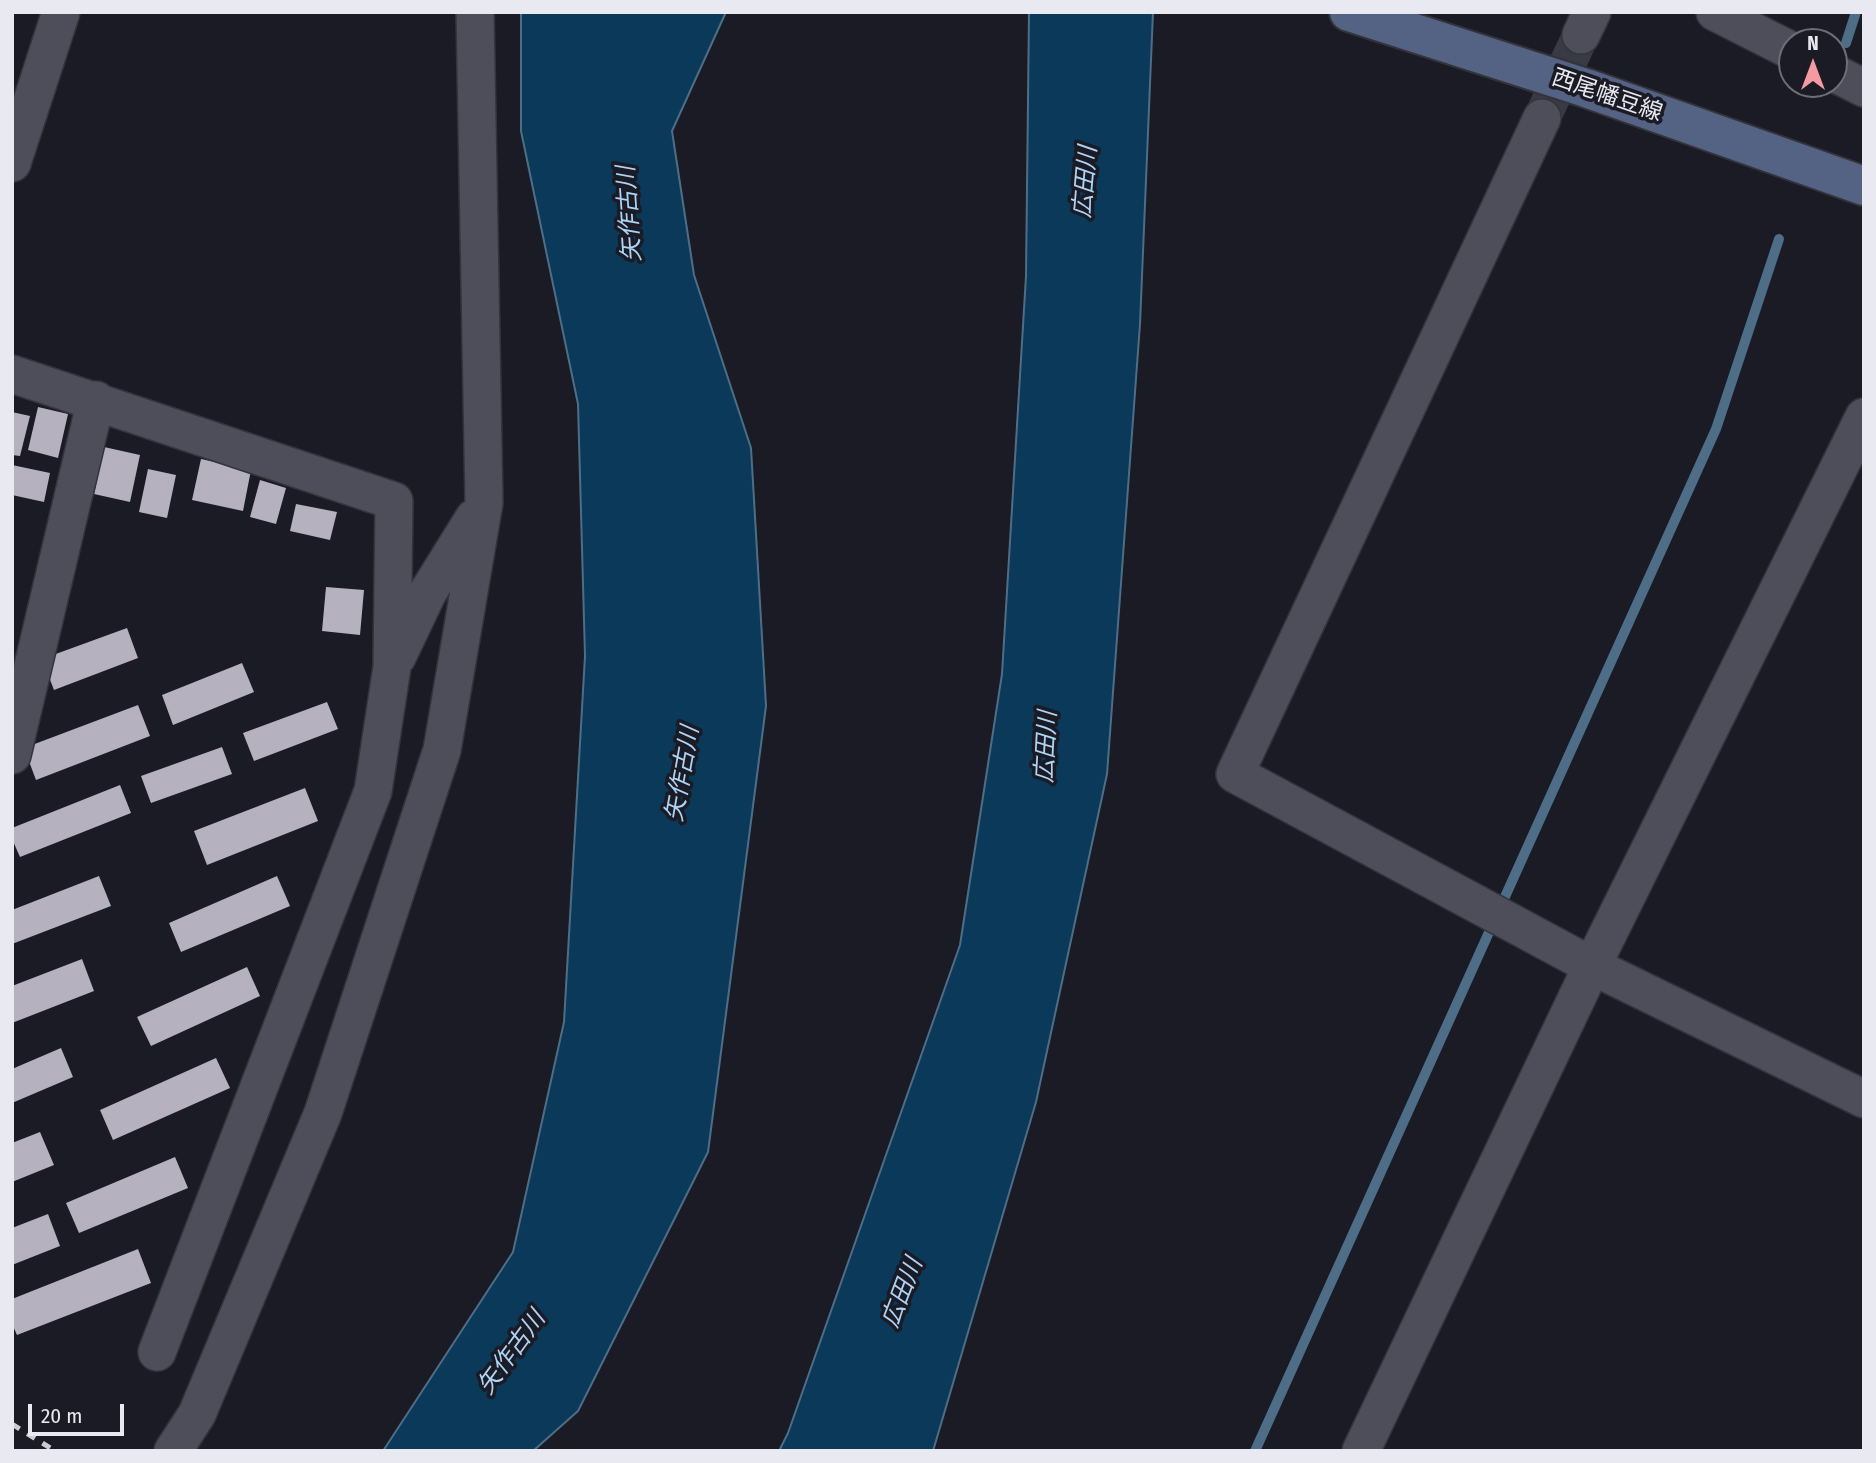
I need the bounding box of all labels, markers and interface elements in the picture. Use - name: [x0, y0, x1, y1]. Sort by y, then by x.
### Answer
- north arrow: [1778, 28, 1848, 98]
- text: N: [1807, 32, 1819, 55]
- street label: 西尾幡豆線: [1548, 64, 1666, 128]
- water label: 広田川: [1069, 145, 1103, 219]
- water label: 矢作古川: [612, 165, 648, 263]
- water label: 広田川: [1031, 710, 1063, 784]
- water label: 矢作古川: [660, 724, 706, 824]
- water label: 広田川: [877, 1254, 929, 1332]
- water label: 矢作古川: [472, 1306, 552, 1400]
- scale bar: [32, 1390, 128, 1434]
- text: 20 m: [41, 1403, 82, 1429]

